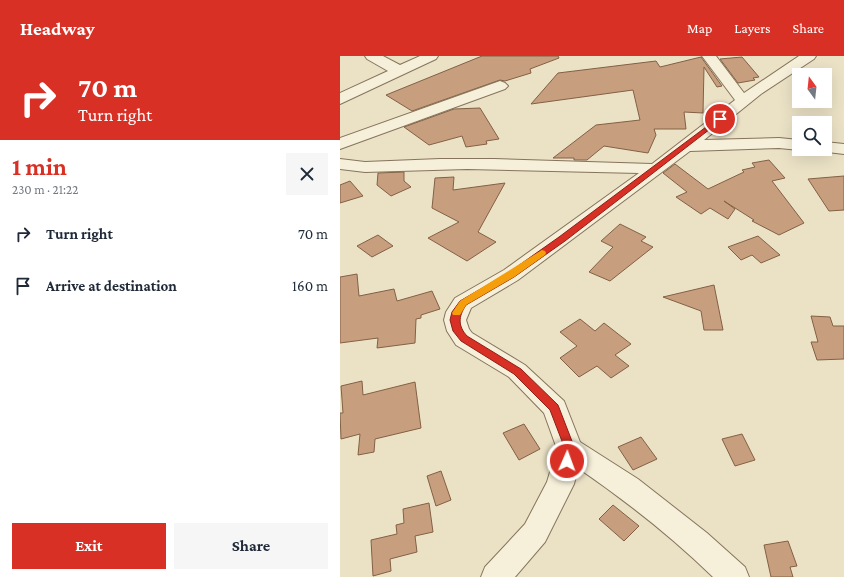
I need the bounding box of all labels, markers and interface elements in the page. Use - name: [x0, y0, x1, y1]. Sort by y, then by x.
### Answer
- text: Headway: [20, 18, 95, 39]
- text: Map: [687, 20, 712, 36]
- text: Layers: [734, 20, 771, 36]
- text: Share: [793, 20, 824, 36]
- north arrow: [792, 68, 832, 108]
- map controls: [792, 68, 832, 156]
- icon: right: [12, 72, 64, 124]
- text: 70 m: [78, 72, 137, 103]
- pin: [703, 102, 737, 136]
- text: Turn right: [78, 105, 152, 125]
- icon: arrive: [709, 108, 731, 130]
- button: search: [792, 116, 832, 156]
- text: 1 min: [12, 153, 67, 180]
- button: close: [286, 153, 328, 195]
- text: 230 m · 21:22: [12, 182, 78, 197]
- icon: right: [12, 223, 34, 245]
- text: Turn right: [46, 226, 113, 242]
- text: 70 m: [298, 226, 328, 242]
- icon: arrive: [12, 275, 34, 297]
- text: Arrive at destination: [46, 278, 177, 294]
- text: 160 m: [292, 278, 328, 294]
- position arrow: [546, 440, 588, 482]
- button: Exit: [12, 523, 166, 569]
- button: Share: [174, 523, 328, 569]

